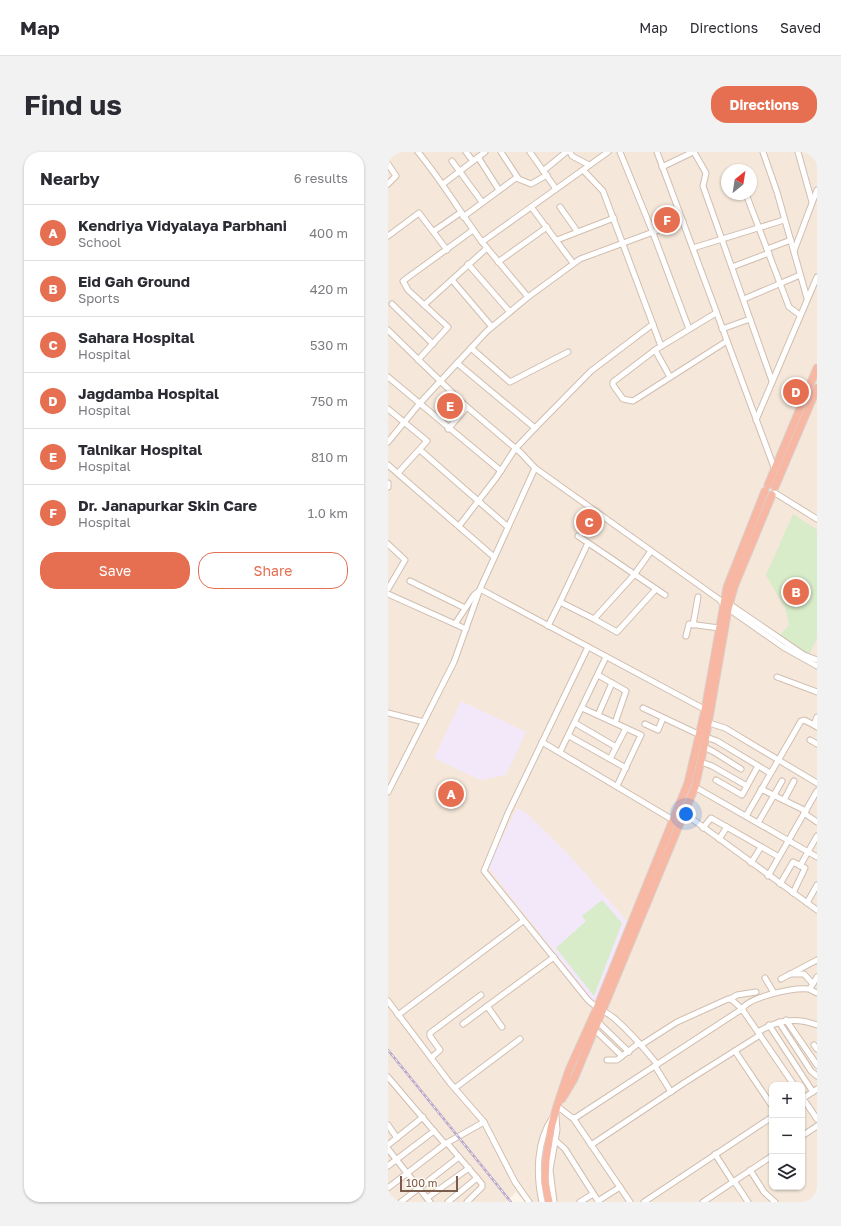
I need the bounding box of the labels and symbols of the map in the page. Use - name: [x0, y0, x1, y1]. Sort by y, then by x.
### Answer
- north arrow: [721, 164, 757, 200]
- pin: F: [654, 205, 680, 235]
- pin: D: [783, 377, 809, 407]
- pin: E: [437, 391, 463, 421]
- pin: C: [576, 507, 602, 537]
- pin: B: [783, 577, 809, 607]
- pin: A: [438, 779, 464, 809]
- your location: [676, 804, 696, 824]
- scale bar: [400, 1174, 458, 1193]

